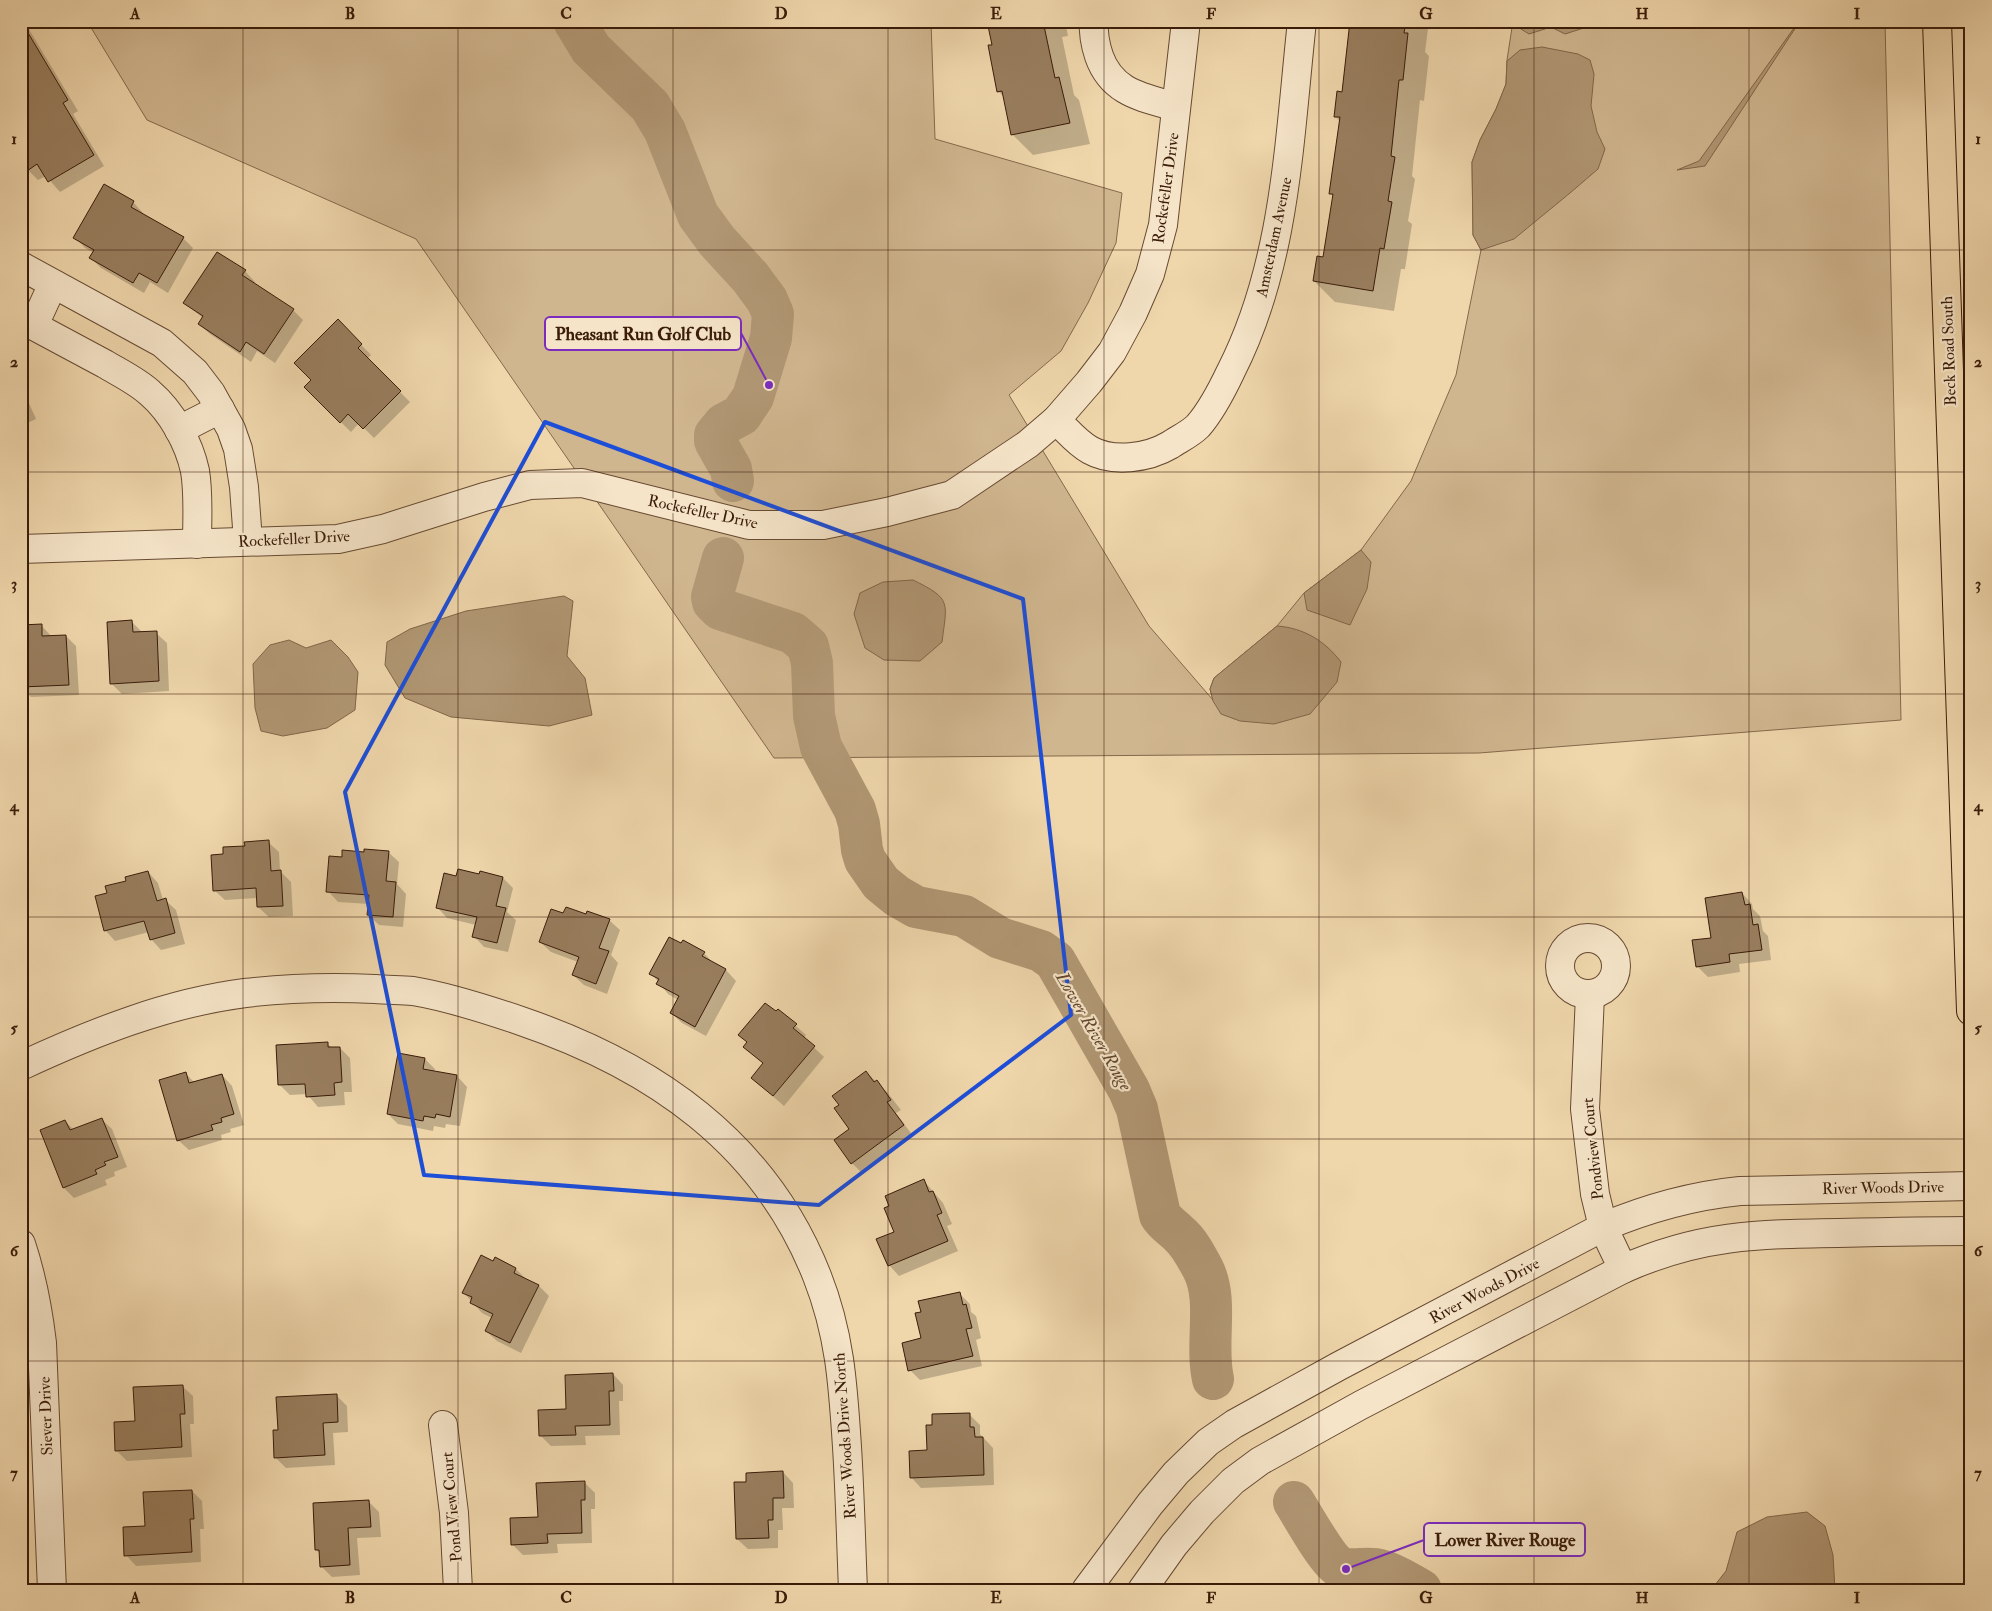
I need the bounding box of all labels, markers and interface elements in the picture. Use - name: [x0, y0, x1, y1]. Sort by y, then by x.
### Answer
- text: A: [129, 4, 141, 24]
- text: B: [345, 4, 355, 24]
- text: C: [560, 4, 572, 24]
- text: D: [774, 4, 788, 24]
- text: E: [990, 4, 1002, 24]
- text: F: [1206, 4, 1216, 24]
- text: G: [1419, 4, 1433, 24]
- text: H: [1635, 4, 1649, 24]
- text: I: [1854, 4, 1861, 24]
- text: 1: [11, 129, 17, 149]
- text: 1: [1975, 129, 1981, 149]
- street label: Rockefeller Drive: [1148, 131, 1184, 245]
- street label: Amsterdam Avenue: [1251, 175, 1297, 300]
- street label: Beck Road South: [1937, 295, 1961, 406]
- callout: Pheasant Run Golf Club: [545, 317, 741, 350]
- text: Pheasant Run Golf Club: [555, 323, 731, 346]
- text: 2: [10, 352, 18, 372]
- text: 2: [1974, 352, 1982, 372]
- street label: Rockefeller Drive: [646, 491, 760, 533]
- street label: Rockefeller Drive: [238, 526, 351, 552]
- text: 3: [11, 574, 17, 594]
- text: 3: [1975, 574, 1981, 594]
- text: 4: [9, 796, 20, 816]
- text: 4: [1973, 796, 1984, 816]
- water label: Lower River Rouge: [1050, 967, 1137, 1096]
- text: 5: [10, 1018, 18, 1038]
- text: 5: [1974, 1018, 1982, 1038]
- street label: Pondview Court: [1578, 1097, 1608, 1201]
- street label: River Woods Drive: [1822, 1177, 1945, 1199]
- text: 6: [10, 1241, 20, 1261]
- text: 6: [1974, 1241, 1984, 1261]
- street label: River Woods Drive: [1426, 1253, 1543, 1328]
- street label: River Woods Drive North: [829, 1352, 861, 1520]
- street label: Siever Drive: [35, 1376, 57, 1456]
- street label: Pond View Court: [437, 1451, 467, 1563]
- text: 7: [10, 1463, 18, 1483]
- text: 7: [1974, 1463, 1982, 1483]
- callout: Lower River Rouge: [1424, 1523, 1585, 1556]
- text: Lower River Rouge: [1435, 1529, 1576, 1552]
- text: A: [129, 1588, 141, 1608]
- text: B: [345, 1588, 355, 1608]
- text: C: [560, 1588, 572, 1608]
- text: D: [774, 1588, 788, 1608]
- text: E: [990, 1588, 1002, 1608]
- text: F: [1206, 1588, 1216, 1608]
- text: G: [1419, 1588, 1433, 1608]
- text: H: [1635, 1588, 1649, 1608]
- text: I: [1854, 1588, 1861, 1608]

